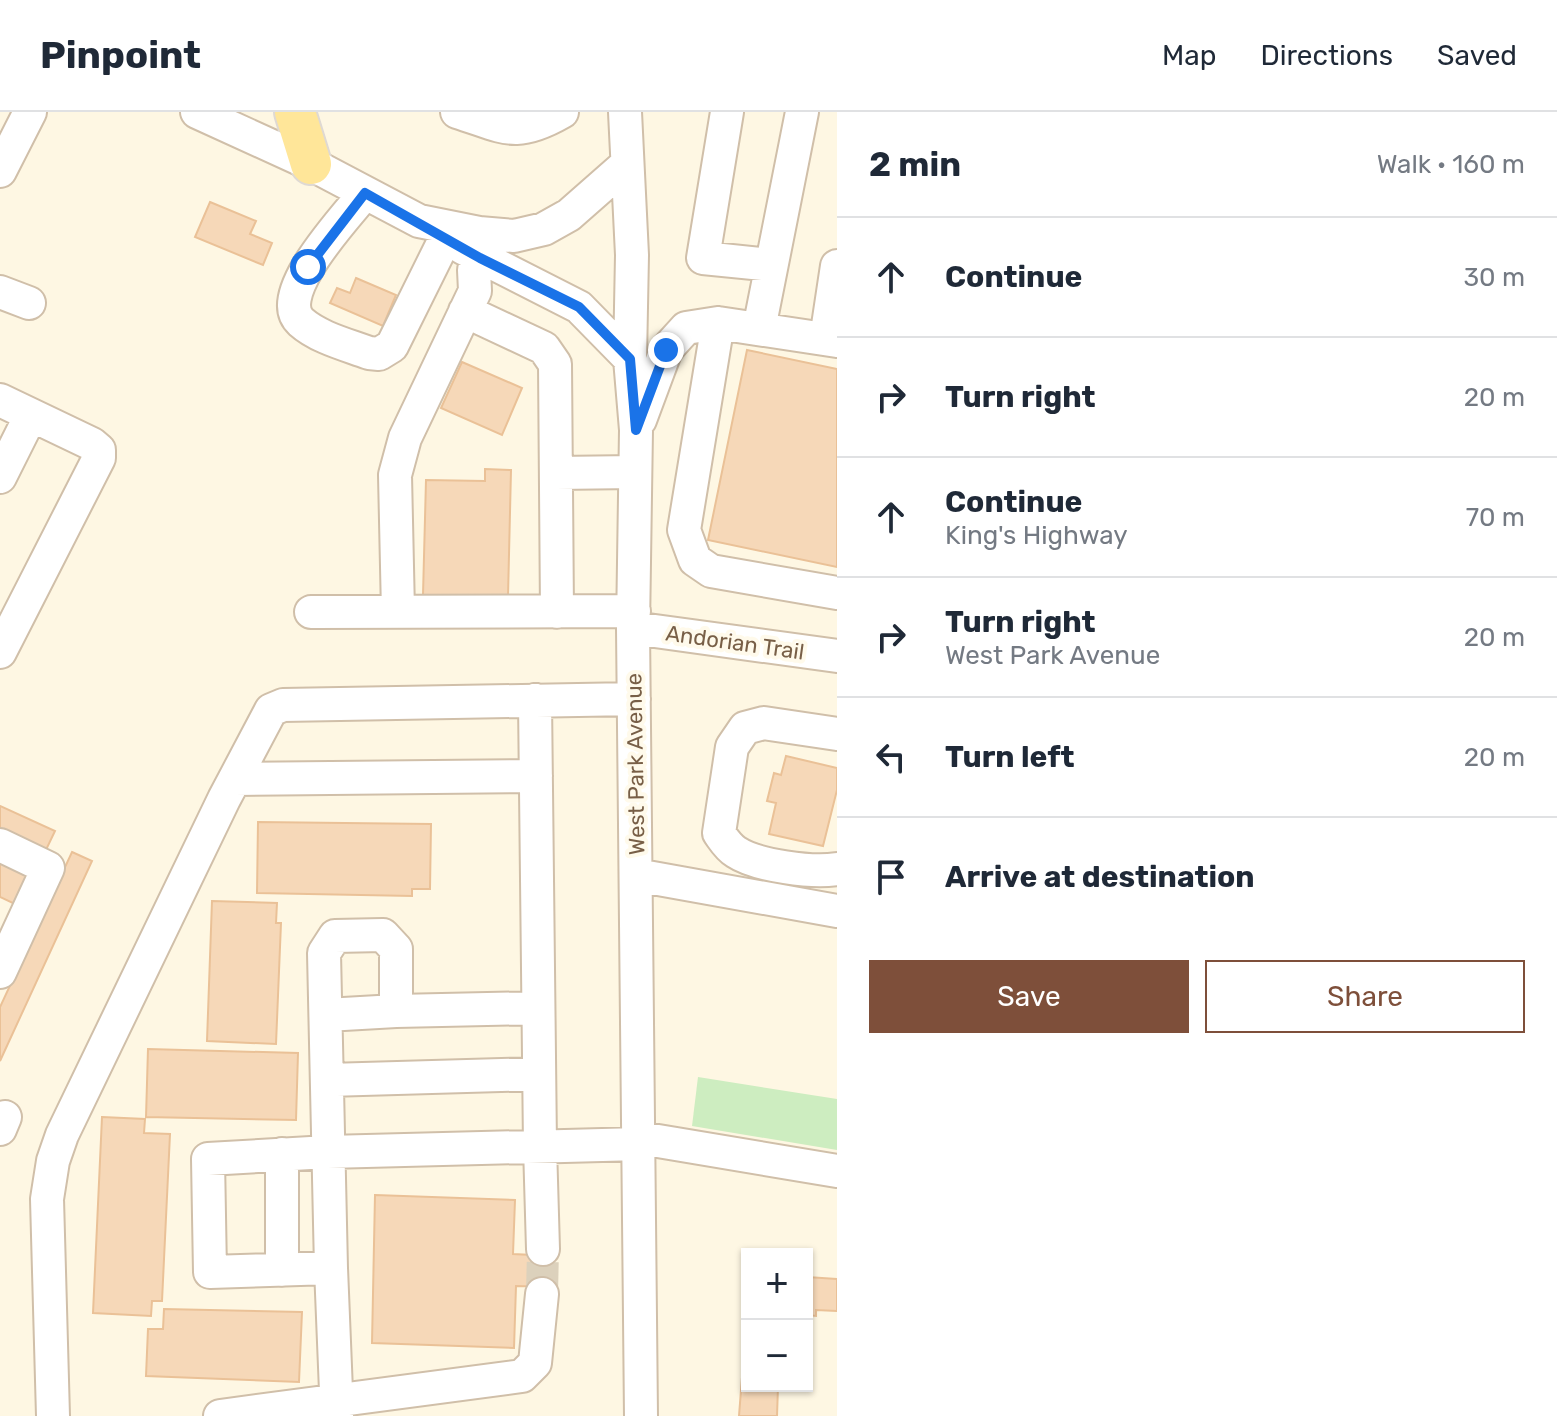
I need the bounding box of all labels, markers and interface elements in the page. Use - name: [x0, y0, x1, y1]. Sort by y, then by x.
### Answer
- text: Pinpoint: [40, 32, 201, 78]
- text: Map: [1162, 39, 1216, 72]
- text: Directions: [1260, 39, 1393, 72]
- text: Saved: [1437, 39, 1517, 72]
- text: 2 min: [869, 144, 961, 185]
- text: Walk · 160 m: [1377, 149, 1525, 180]
- route start: [290, 249, 326, 285]
- icon: ahead: [869, 255, 913, 299]
- text: Continue: [945, 259, 1082, 295]
- text: 30 m: [1463, 262, 1525, 293]
- route end: [648, 332, 684, 368]
- icon: right: [869, 375, 913, 419]
- text: Turn right: [945, 379, 1096, 415]
- text: 20 m: [1464, 382, 1525, 413]
- text: Continue: [945, 484, 1082, 520]
- icon: ahead: [869, 495, 913, 539]
- text: 70 m: [1466, 502, 1525, 533]
- text: King's Highway: [945, 520, 1128, 551]
- text: Turn right: [945, 604, 1096, 640]
- icon: right: [869, 615, 913, 659]
- street label: Andorian Trail: [664, 619, 806, 666]
- text: 20 m: [1464, 622, 1525, 653]
- text: West Park Avenue: [945, 640, 1160, 671]
- street label: West Park Avenue: [620, 673, 651, 855]
- icon: left: [869, 735, 913, 779]
- text: Turn left: [945, 739, 1075, 775]
- text: 20 m: [1464, 742, 1525, 773]
- icon: arrive: [869, 855, 913, 899]
- text: Arrive at destination: [945, 859, 1255, 895]
- button: Save: [869, 960, 1189, 1033]
- button: Share: [1205, 960, 1525, 1033]
- map controls: [741, 1248, 813, 1392]
- button: +: [741, 1248, 813, 1320]
- button: −: [741, 1320, 813, 1392]

